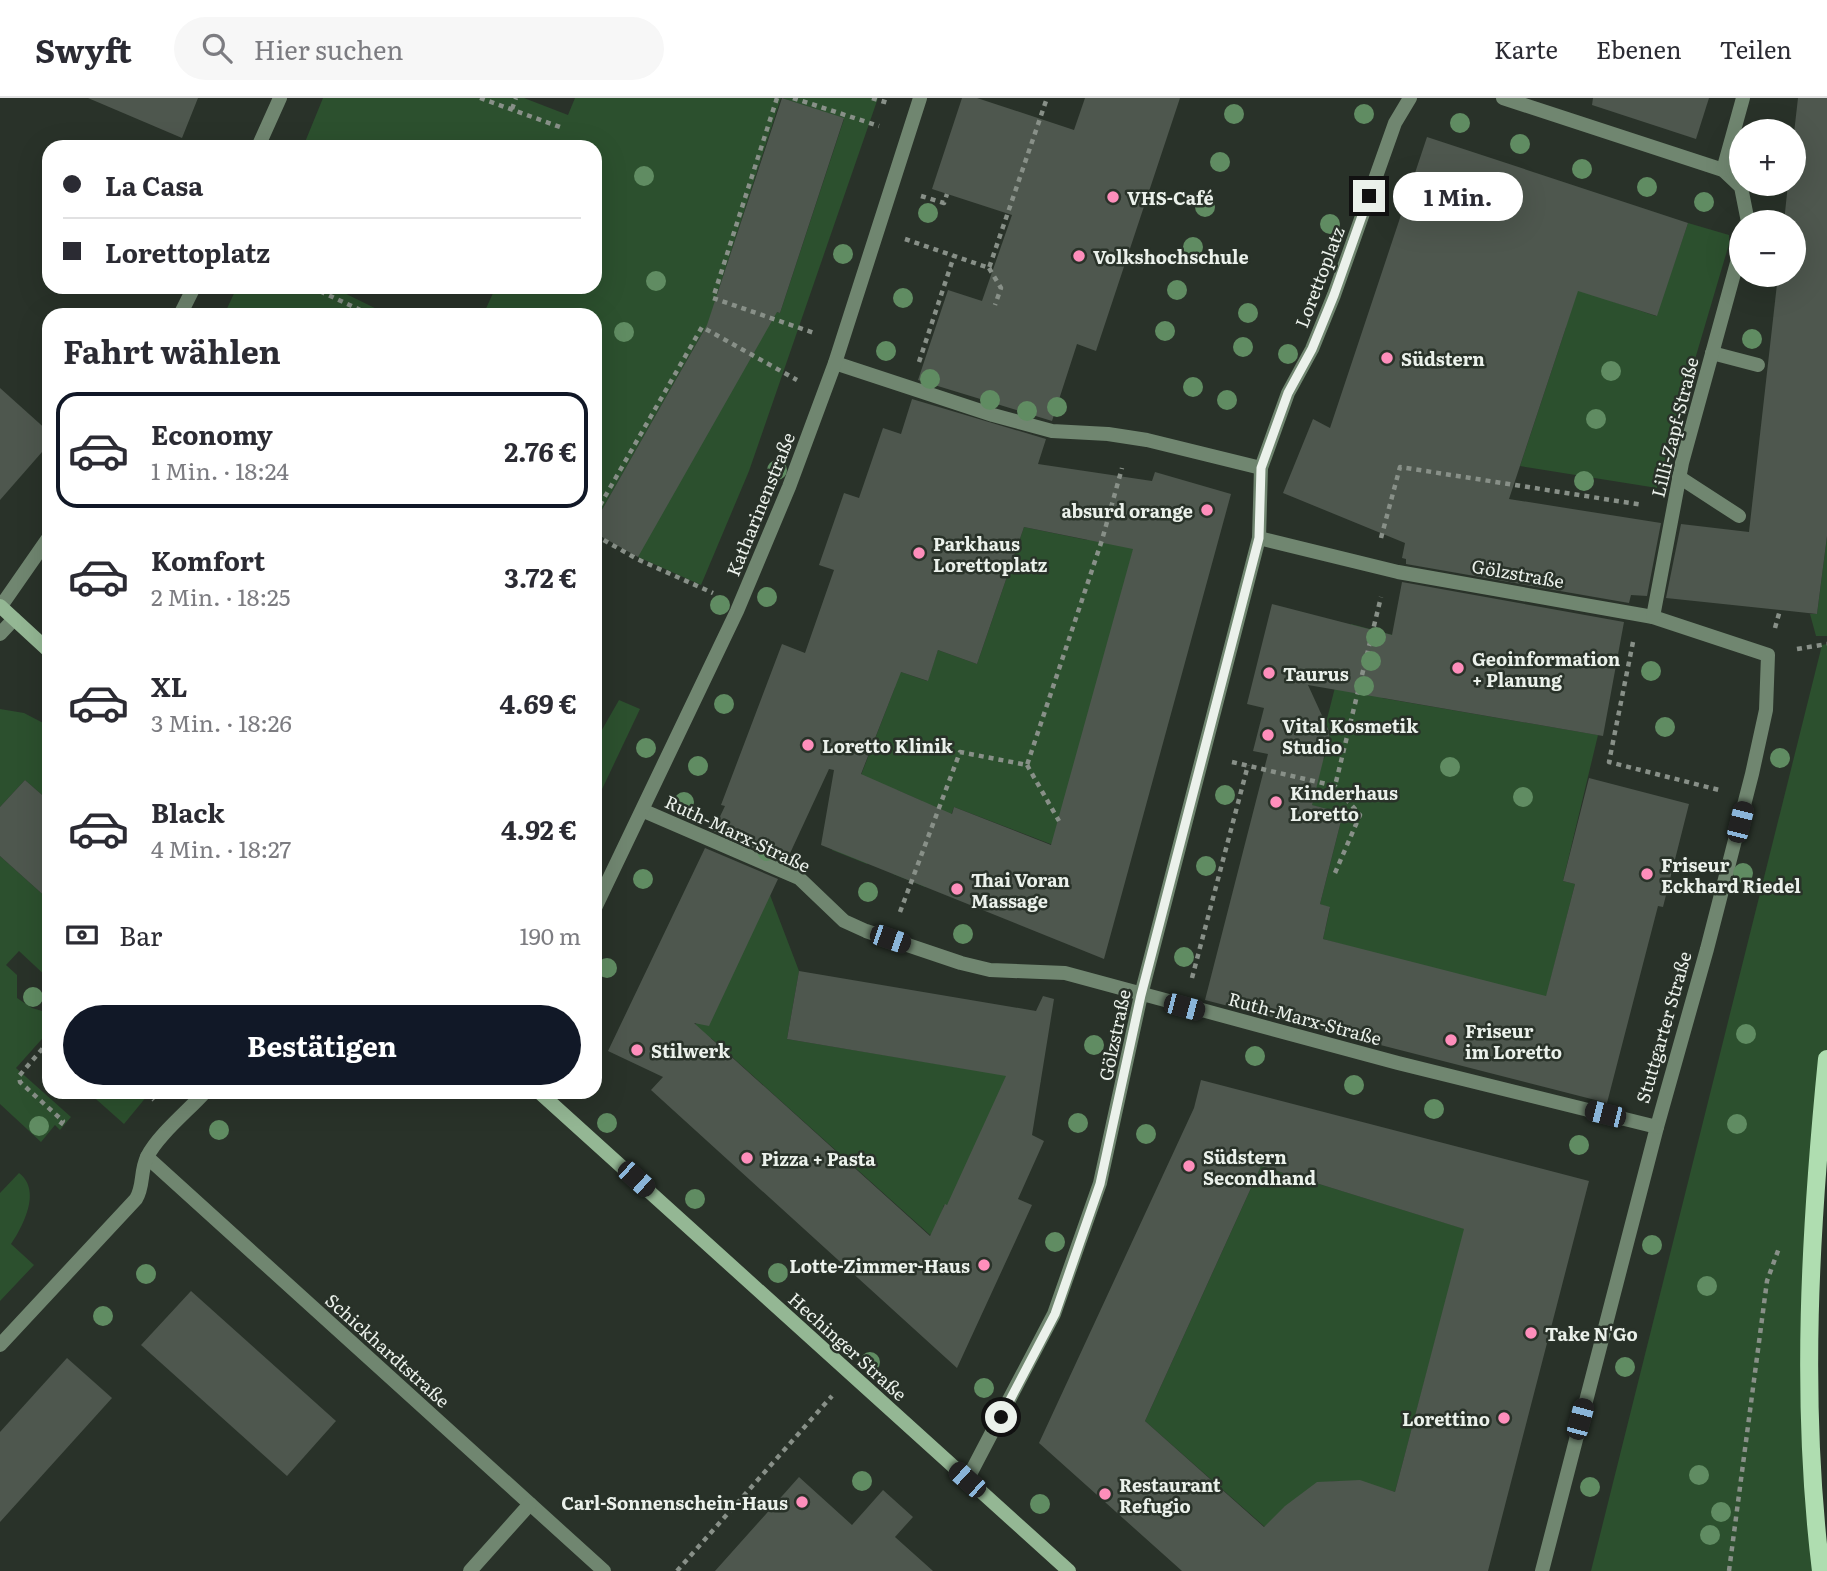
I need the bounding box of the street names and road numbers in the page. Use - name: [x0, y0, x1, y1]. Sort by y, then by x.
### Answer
- street label: Lorettoplatz: [1287, 222, 1351, 331]
- street label: Lilli-Zapf-Straße: [1644, 354, 1704, 500]
- street label: Katharinenstraße: [719, 428, 801, 580]
- street label: Gölzstraße: [1470, 552, 1566, 594]
- street label: Ruth-Marx-Straße: [661, 787, 815, 879]
- street label: Stuttgarter Straße: [1628, 948, 1698, 1106]
- street label: Ruth-Marx-Straße: [1225, 985, 1385, 1051]
- street label: Gölzstraße: [1091, 987, 1137, 1083]
- street label: Hechinger Straße: [783, 1285, 913, 1407]
- street label: Schickhardtstraße: [320, 1287, 456, 1413]

